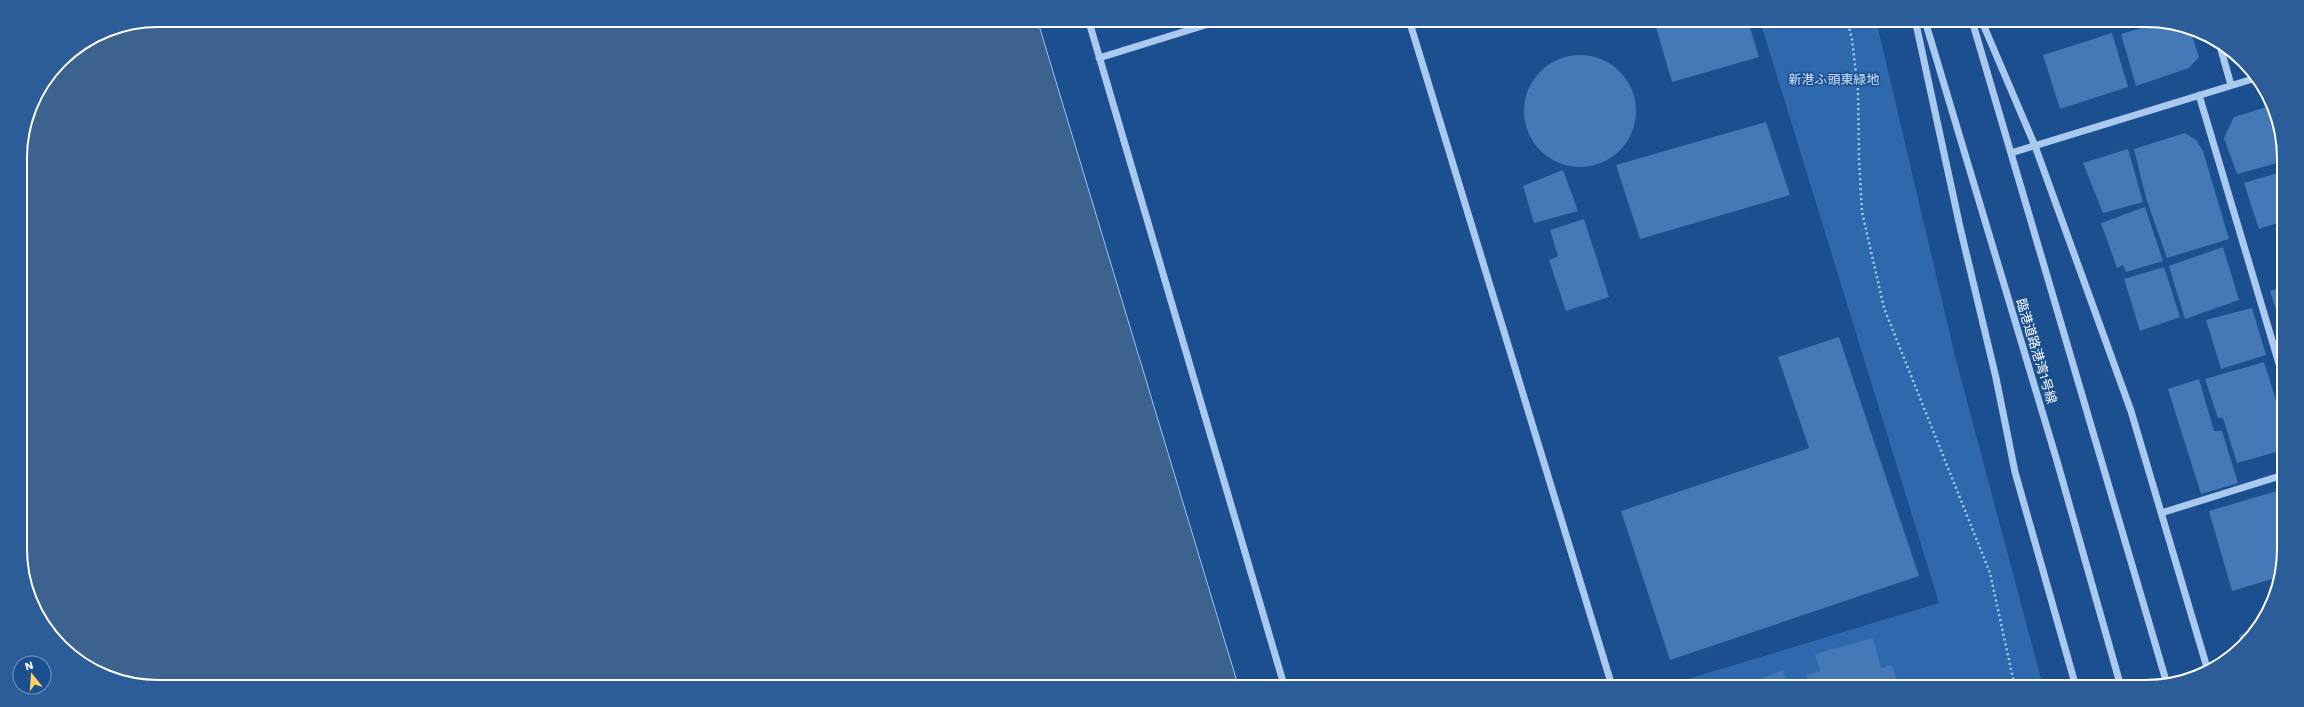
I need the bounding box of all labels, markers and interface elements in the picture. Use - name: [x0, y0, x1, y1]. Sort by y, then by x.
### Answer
- park label: 新港ふ頭東緑地: [1788, 72, 1880, 87]
- street label: 臨港道路港湾1号線: [2013, 297, 2060, 405]
- north arrow: [12, 655, 52, 695]
- text: N: [23, 659, 35, 673]

